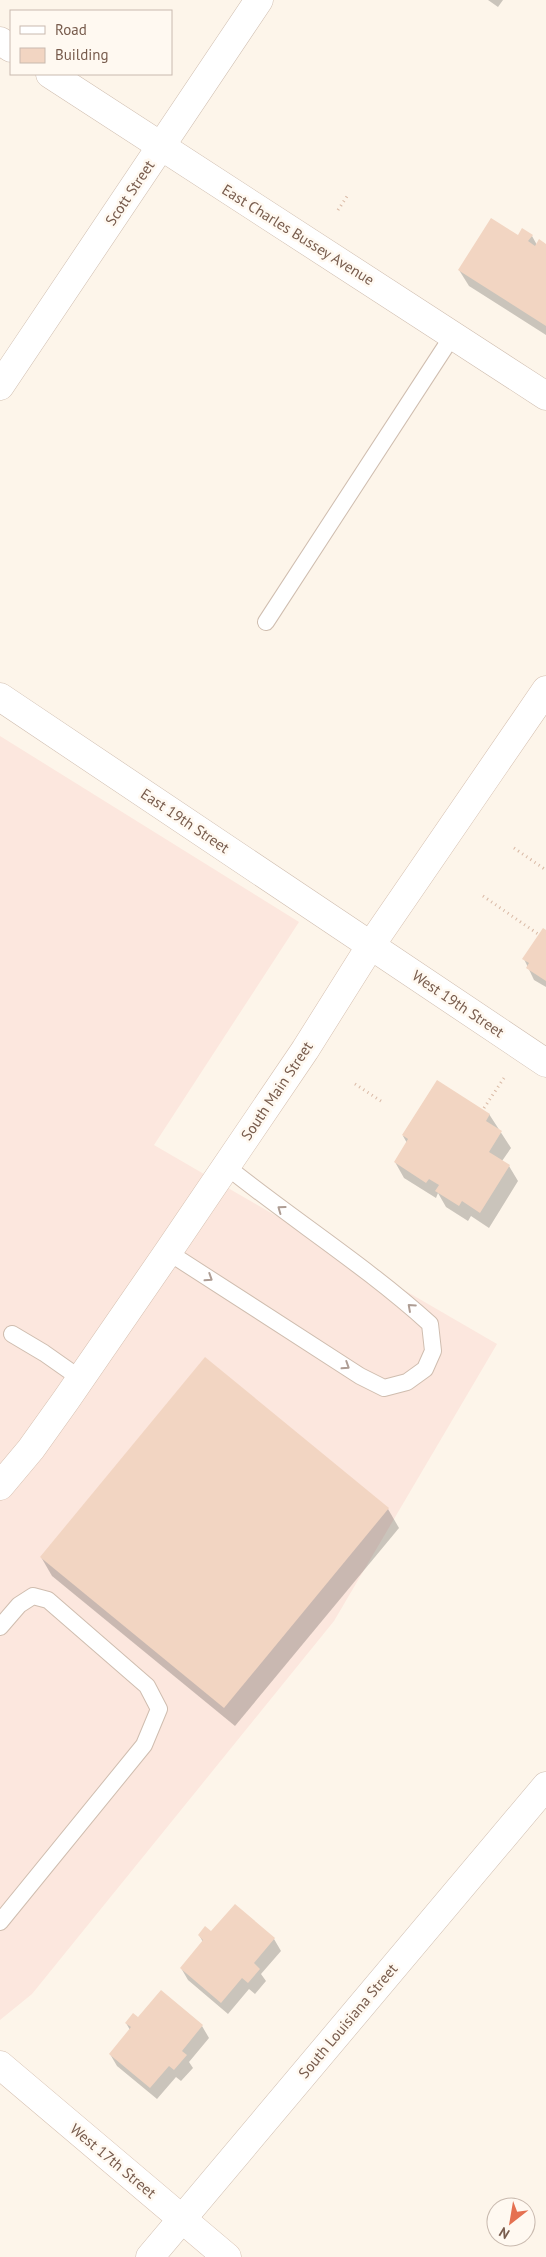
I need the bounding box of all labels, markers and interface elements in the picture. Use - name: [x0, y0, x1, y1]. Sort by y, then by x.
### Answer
- legend: [10, 10, 172, 75]
- text: Road: [55, 20, 87, 39]
- text: Building: [55, 45, 109, 64]
- street label: Scott Street: [101, 156, 158, 229]
- street label: East Charles Bussey Avenue: [219, 180, 378, 289]
- street label: East 19th Street: [137, 784, 233, 857]
- street label: West 19th Street: [409, 966, 508, 1041]
- street label: South Main Street: [236, 1038, 317, 1144]
- one-way arrow: [278, 1207, 287, 1215]
- one-way arrow: [204, 1272, 213, 1281]
- one-way arrow: [408, 1304, 417, 1313]
- one-way arrow: [340, 1360, 349, 1370]
- street label: South Louisiana Street: [294, 1959, 401, 2082]
- street label: West 17th Street: [66, 2119, 160, 2202]
- north arrow: [486, 2197, 536, 2247]
- text: N: [496, 2223, 513, 2243]

